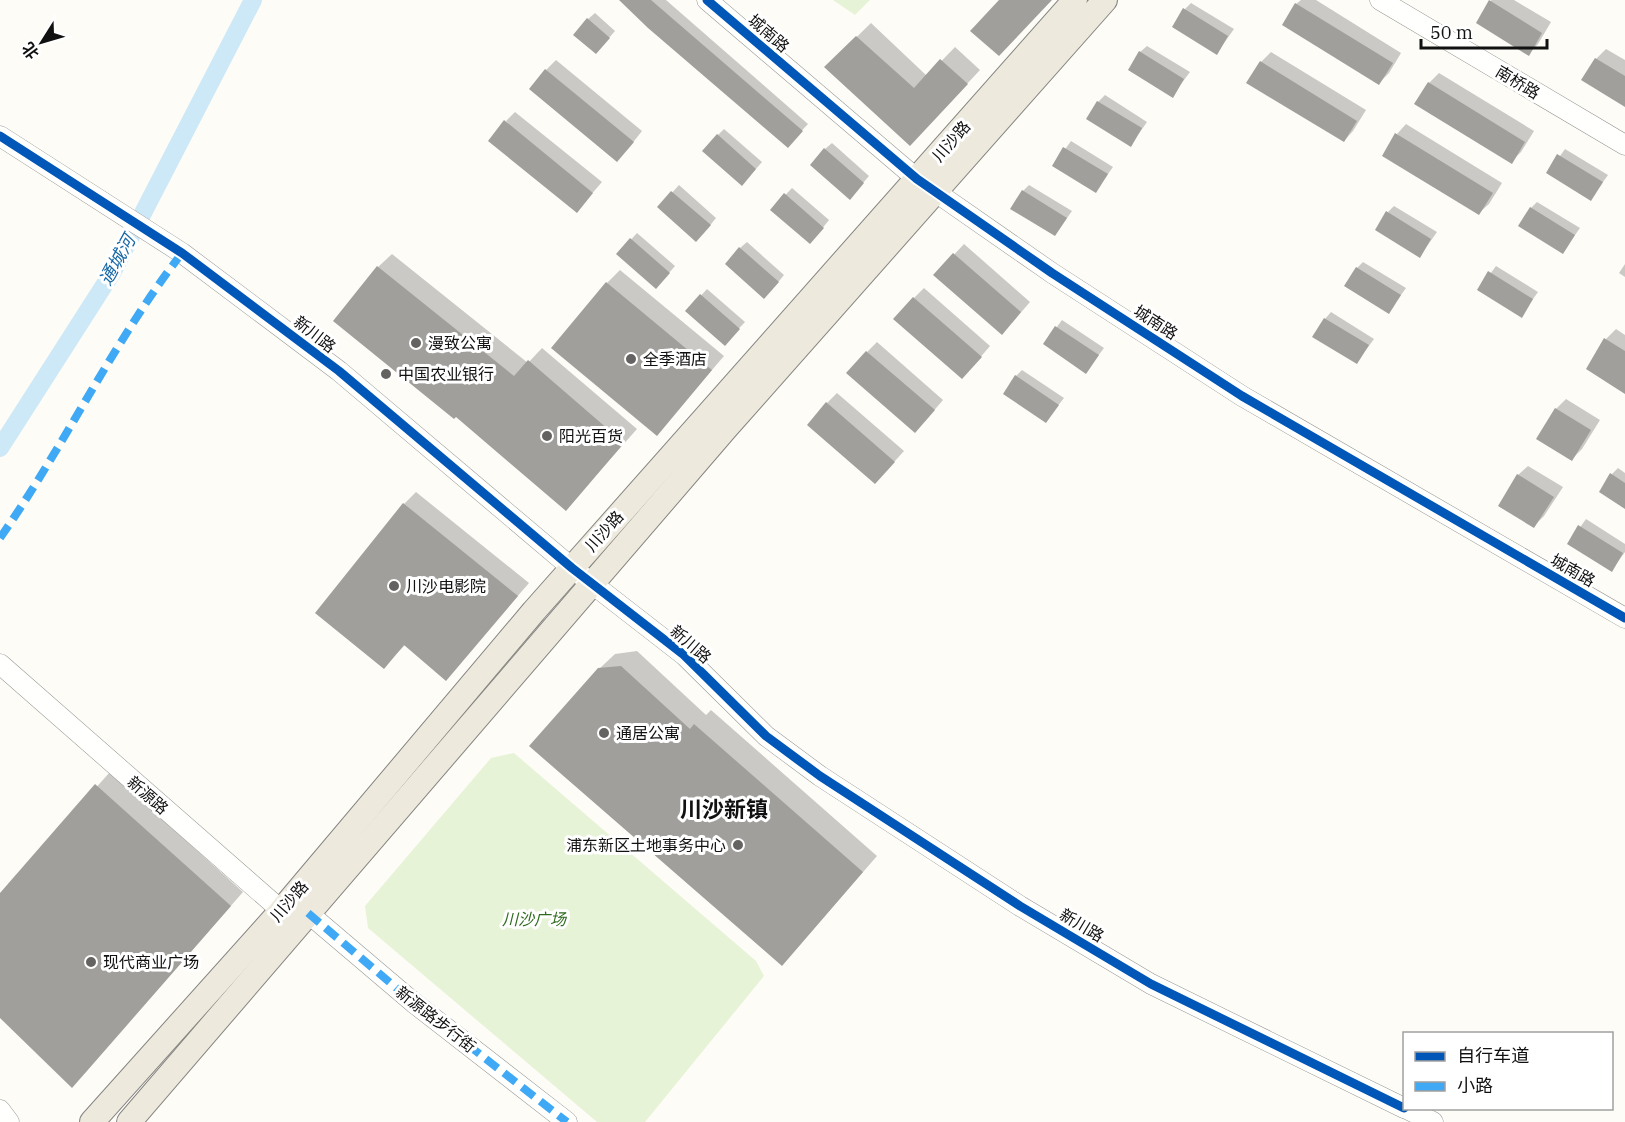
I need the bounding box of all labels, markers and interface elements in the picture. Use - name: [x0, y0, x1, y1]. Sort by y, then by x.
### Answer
- street label: 城南路: [744, 10, 794, 56]
- north arrow: [12, 12, 72, 72]
- scale bar: [1421, 12, 1547, 50]
- text: 50 m: [1430, 21, 1473, 44]
- text: 北: [17, 39, 43, 63]
- street label: 南桥路: [1492, 61, 1544, 103]
- street label: 川沙路: [928, 116, 974, 166]
- water label: 通城河: [94, 228, 142, 289]
- street label: 城南路: [1130, 301, 1182, 343]
- street label: 新川路: [290, 311, 340, 357]
- place label: 漫致公寓: [428, 333, 492, 353]
- marker: 漫致公寓: [409, 336, 423, 350]
- place label: 全季酒店: [643, 349, 707, 369]
- marker: 全季酒店: [624, 352, 638, 366]
- place label: 中国农业银行: [398, 364, 494, 384]
- marker: 中国农业银行: [379, 367, 393, 381]
- place label: 阳光百货: [559, 426, 623, 446]
- marker: 阳光百货: [540, 429, 554, 443]
- street label: 川沙路: [581, 506, 627, 556]
- street label: 城南路: [1547, 549, 1599, 591]
- place label: 川沙电影院: [406, 576, 486, 596]
- marker: 川沙电影院: [387, 579, 401, 593]
- street label: 新川路: [666, 621, 716, 667]
- place label: 通居公寓: [616, 723, 680, 743]
- marker: 通居公寓: [597, 726, 611, 740]
- street label: 新源路: [123, 772, 173, 818]
- district label: 川沙新镇: [680, 794, 768, 823]
- place label: 浦东新区土地事务中心: [566, 835, 726, 855]
- marker: 浦东新区土地事务中心: [731, 838, 745, 852]
- street label: 川沙路: [266, 876, 312, 926]
- street label: 新川路: [1056, 904, 1108, 946]
- park label: 川沙广场: [502, 909, 568, 929]
- place label: 现代商业广场: [103, 952, 199, 972]
- marker: 现代商业广场: [84, 955, 98, 969]
- street label: 新源路步行街: [392, 982, 480, 1056]
- legend: [1403, 1032, 1613, 1110]
- text: 自行车道: [1457, 1044, 1529, 1067]
- text: 小路: [1457, 1074, 1493, 1097]

